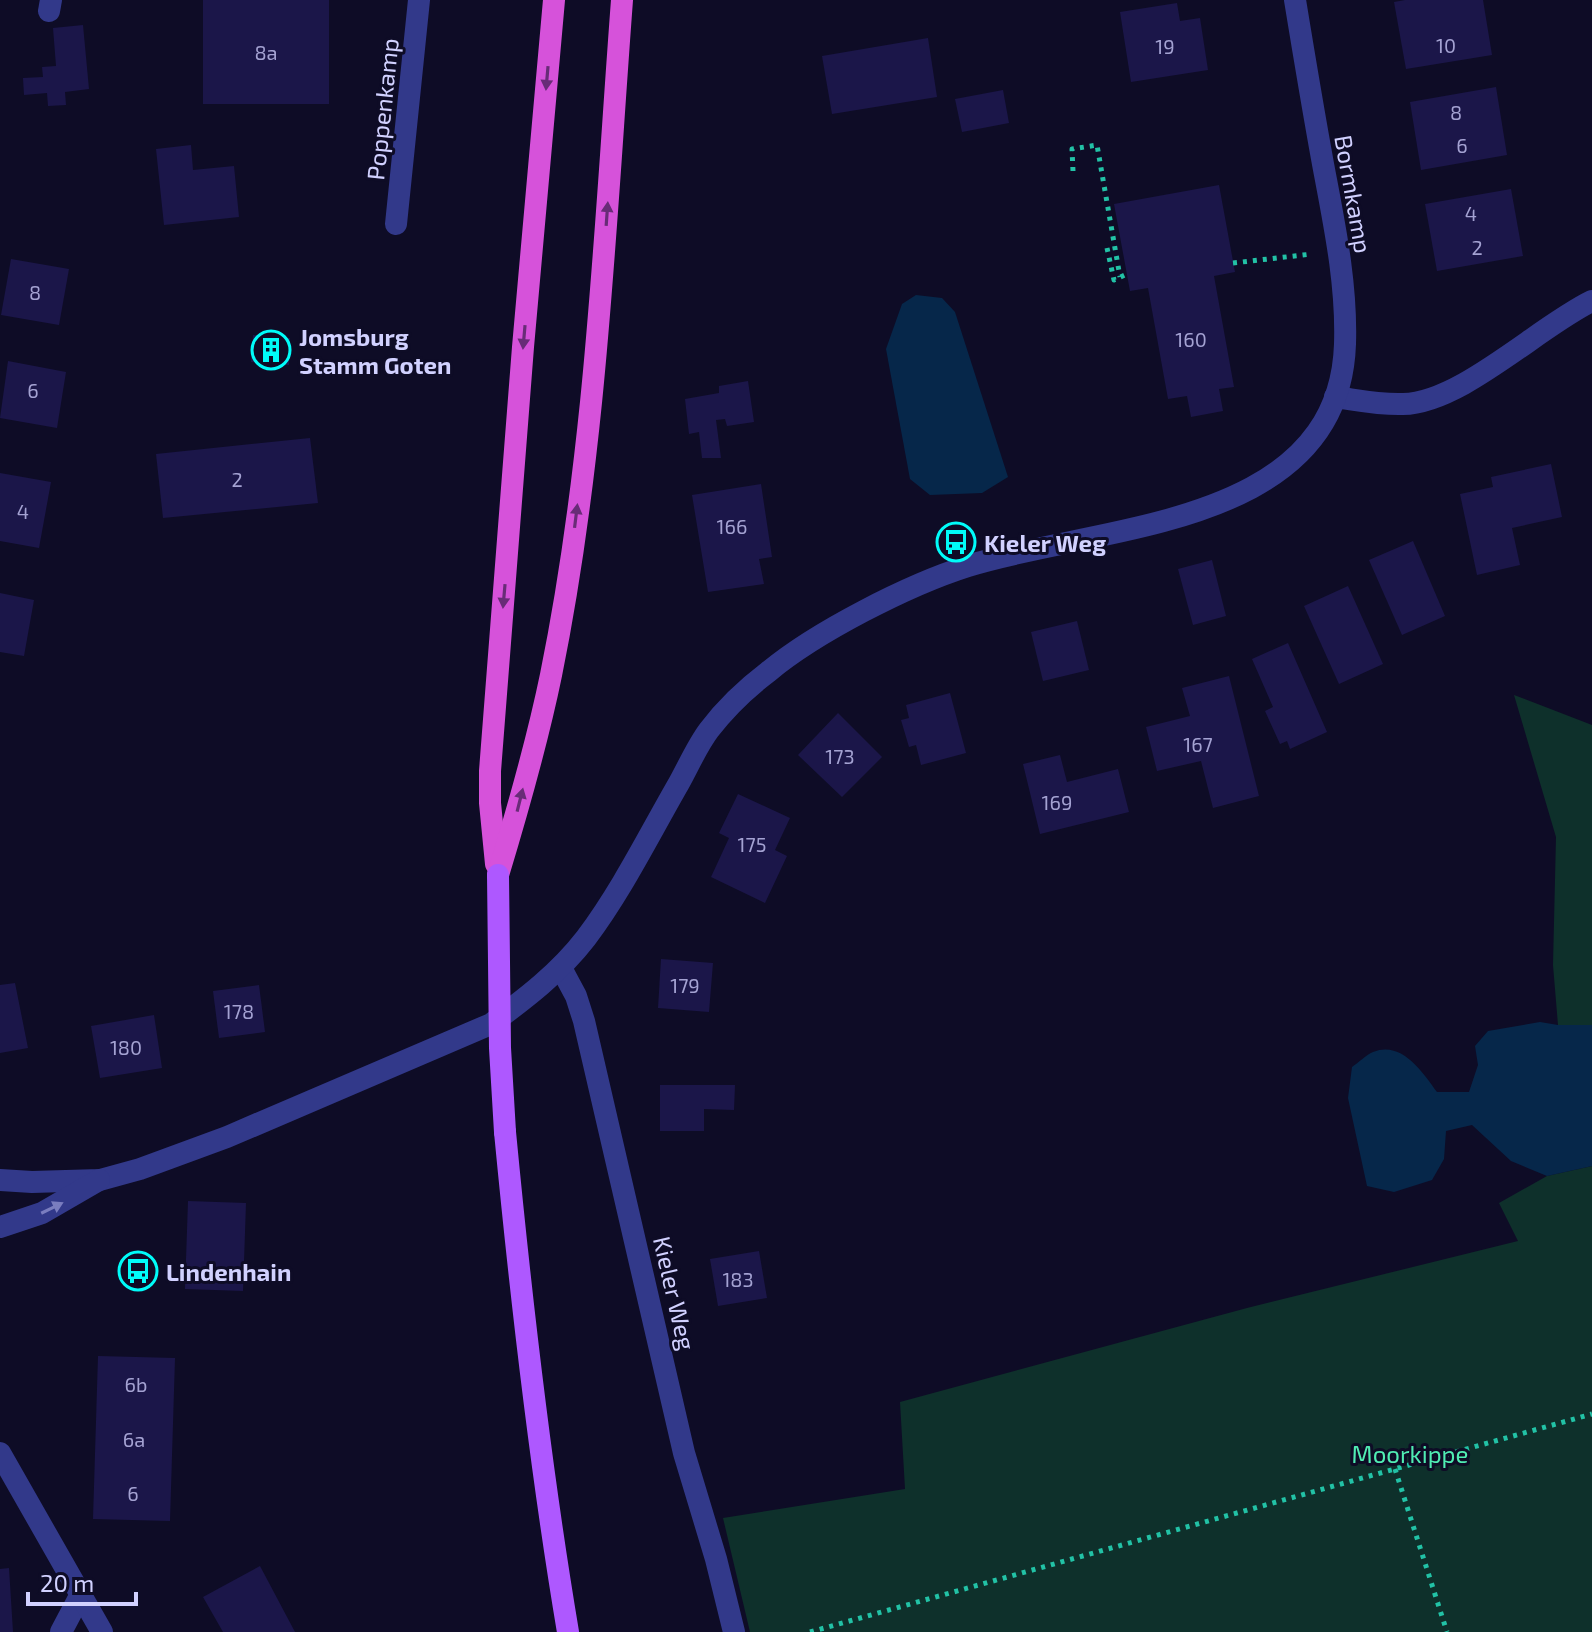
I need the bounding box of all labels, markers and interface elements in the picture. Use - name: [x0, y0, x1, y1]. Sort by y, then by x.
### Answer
- house number: 10: [1436, 33, 1456, 57]
- house number: 19: [1155, 34, 1175, 58]
- street label: Poppenkamp: [360, 37, 404, 181]
- house number: 8a: [254, 40, 278, 64]
- one-way arrow: [540, 66, 553, 91]
- house number: 8: [1450, 100, 1462, 124]
- street label: Bormkamp: [1329, 133, 1379, 255]
- house number: 6: [1456, 133, 1468, 157]
- one-way arrow: [601, 201, 614, 226]
- house number: 4: [1465, 201, 1477, 225]
- house number: 2: [1471, 235, 1483, 259]
- house number: 8: [29, 280, 41, 304]
- place label: Jomsburg Stamm Goten: [299, 322, 451, 379]
- one-way arrow: [517, 325, 530, 350]
- house number: 160: [1175, 327, 1207, 351]
- building icon: Jomsburg Stamm Goten: [250, 329, 292, 371]
- house number: 6: [27, 378, 39, 402]
- house number: 2: [231, 467, 243, 491]
- house number: 4: [17, 499, 29, 523]
- one-way arrow: [570, 503, 583, 528]
- house number: 166: [717, 514, 747, 538]
- bus stop icon: Kieler Weg: [935, 521, 977, 563]
- place label: Kieler Weg: [984, 528, 1106, 557]
- one-way arrow: [497, 584, 510, 609]
- house number: 167: [1183, 732, 1213, 756]
- house number: 173: [825, 744, 855, 768]
- one-way arrow: [515, 788, 527, 813]
- house number: 169: [1042, 790, 1072, 814]
- house number: 175: [738, 832, 766, 856]
- house number: 179: [670, 973, 700, 997]
- house number: 178: [224, 999, 254, 1023]
- house number: 180: [110, 1035, 142, 1059]
- one-way arrow: [41, 1201, 64, 1215]
- street label: Kieler Weg: [648, 1233, 702, 1353]
- bus stop icon: Lindenhain: [117, 1250, 159, 1292]
- place label: Lindenhain: [166, 1257, 291, 1286]
- house number: 183: [722, 1267, 754, 1291]
- house number: 6b: [125, 1372, 147, 1396]
- house number: 6a: [123, 1427, 145, 1451]
- park label: Moorkippe: [1352, 1439, 1468, 1468]
- house number: 6: [127, 1481, 139, 1505]
- scale bar: [28, 1556, 136, 1606]
- text: 20 m: [40, 1568, 94, 1597]

